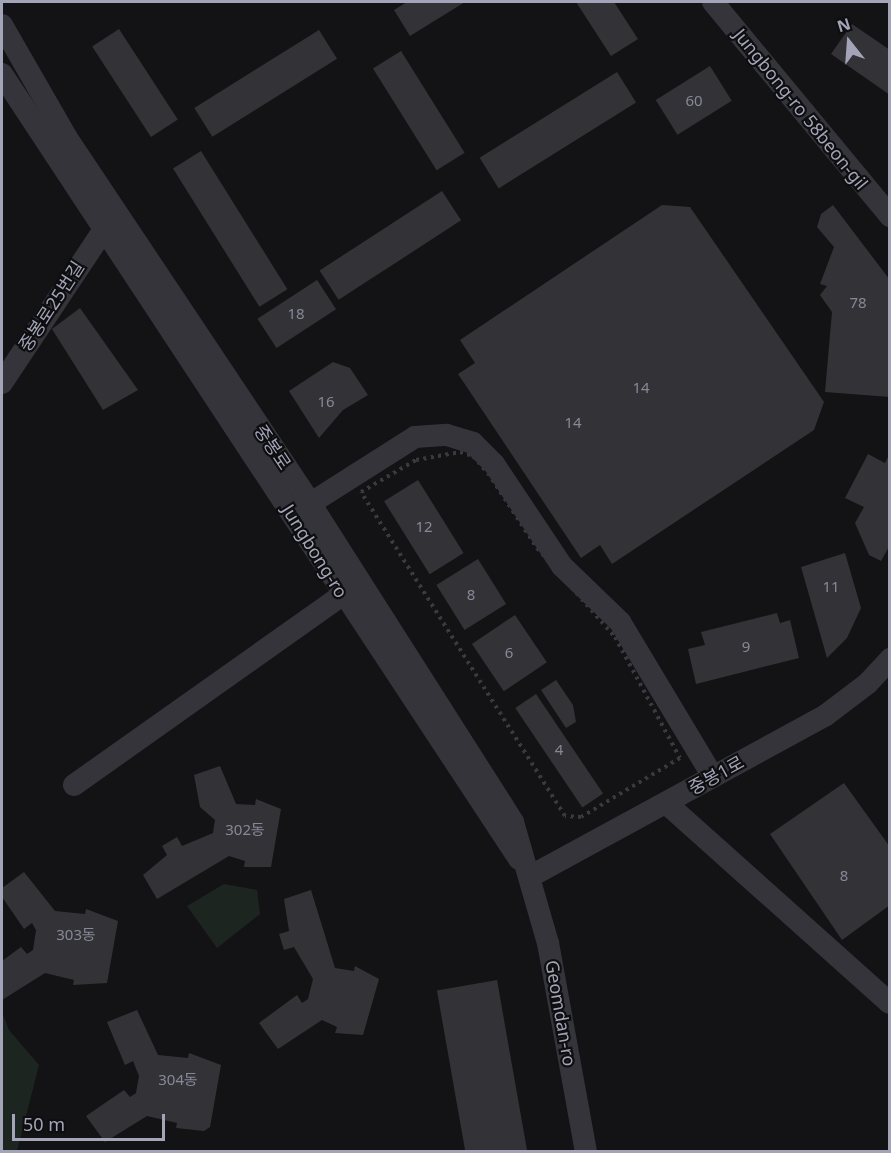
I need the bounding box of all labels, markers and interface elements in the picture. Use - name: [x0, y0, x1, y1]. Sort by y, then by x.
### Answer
- north arrow: [819, 12, 879, 72]
- text: N: [834, 12, 853, 37]
- street label: Jungbong-ro 58beon-gil: [729, 24, 873, 194]
- house number: 60: [685, 92, 703, 110]
- street label: 중봉로25번길: [14, 257, 88, 355]
- house number: 78: [849, 294, 867, 312]
- house number: 18: [287, 305, 305, 323]
- house number: 14: [632, 379, 650, 397]
- house number: 16: [317, 393, 335, 411]
- house number: 14: [564, 414, 582, 432]
- street label: 중봉로: [250, 420, 296, 474]
- street label: Jungbong-ro: [278, 500, 352, 602]
- house number: 12: [415, 518, 433, 536]
- house number: 11: [822, 578, 840, 596]
- house number: 8: [467, 586, 475, 604]
- house number: 9: [742, 638, 750, 656]
- house number: 6: [505, 644, 513, 662]
- house number: 4: [555, 741, 563, 759]
- street label: 중봉1로: [685, 751, 747, 799]
- house number: 302동: [225, 821, 265, 839]
- house number: 8: [840, 867, 848, 885]
- house number: 303동: [56, 926, 96, 944]
- street label: Geomdan-ro: [541, 958, 581, 1068]
- house number: 304동: [158, 1071, 198, 1089]
- scale bar: [15, 1102, 168, 1140]
- text: 50 m: [23, 1112, 65, 1136]

